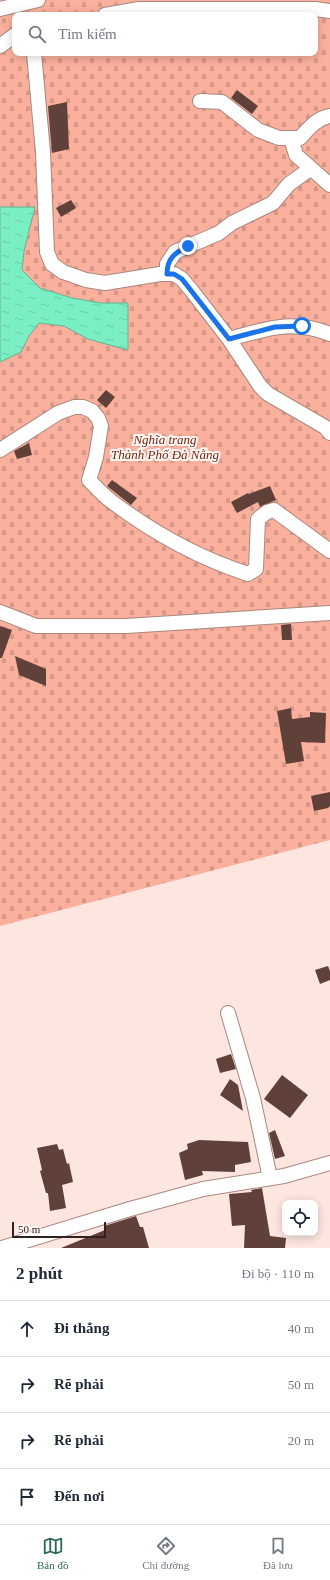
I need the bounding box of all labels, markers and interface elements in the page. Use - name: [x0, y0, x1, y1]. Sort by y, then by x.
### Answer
- search box: [12, 12, 318, 56]
- icon: search: [26, 23, 48, 45]
- text: Tìm kiếm: [58, 26, 117, 42]
- route end: [179, 237, 197, 255]
- route start: [293, 317, 311, 335]
- park label: Nghĩa trang Thành Phố Đà Nẵng: [111, 432, 219, 462]
- map controls: [282, 1200, 318, 1236]
- button: locate: [282, 1200, 318, 1236]
- scale bar: [12, 1220, 106, 1239]
- text: 50 m: [18, 1223, 40, 1235]
- text: 2 phút: [16, 1264, 63, 1283]
- text: Đi bộ · 110 m: [242, 1266, 314, 1281]
- icon: ahead: [16, 1318, 38, 1340]
- text: Đi thẳng: [54, 1320, 109, 1336]
- text: 40 m: [288, 1321, 314, 1336]
- icon: right: [16, 1374, 38, 1396]
- text: Rẽ phải: [54, 1376, 104, 1392]
- text: 50 m: [288, 1377, 314, 1392]
- icon: right: [16, 1430, 38, 1452]
- text: Rẽ phải: [54, 1432, 104, 1448]
- text: 20 m: [288, 1433, 314, 1448]
- icon: arrive: [16, 1486, 38, 1508]
- text: Đến nơi: [54, 1488, 104, 1504]
- tab: Bản đồ: [37, 1535, 68, 1571]
- tab: Chỉ đường: [142, 1535, 189, 1571]
- tab: Đã lưu: [263, 1535, 293, 1571]

